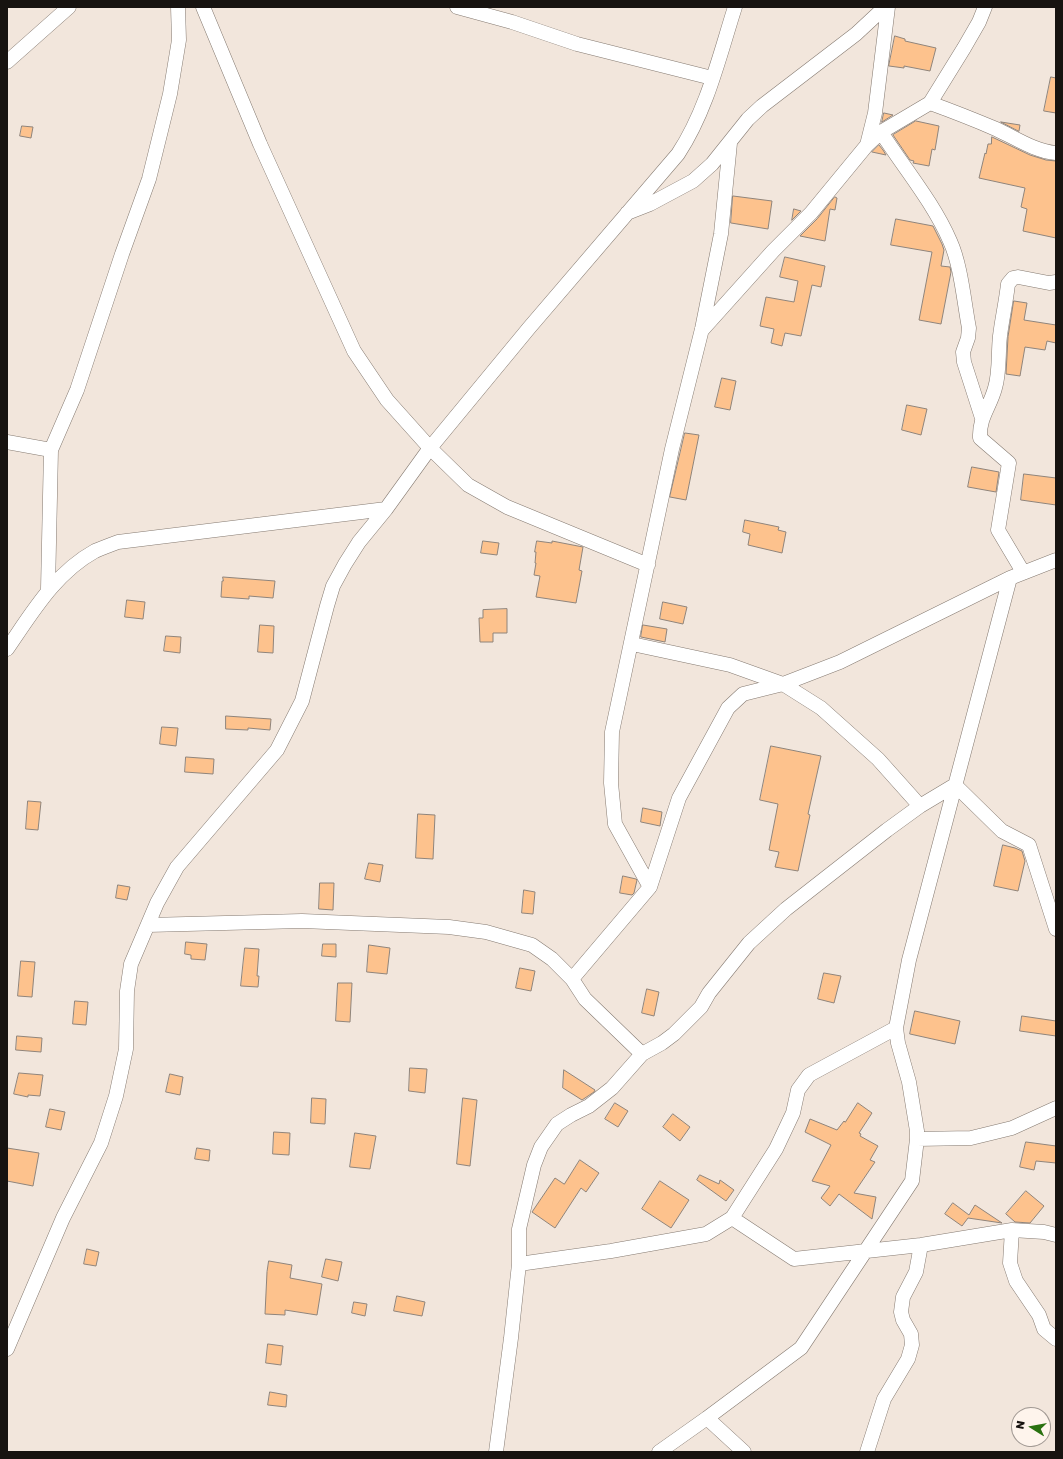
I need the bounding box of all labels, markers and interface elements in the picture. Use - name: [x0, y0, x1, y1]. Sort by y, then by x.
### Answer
- north arrow: [1011, 1407, 1051, 1447]
- text: N: [1013, 1419, 1027, 1430]

